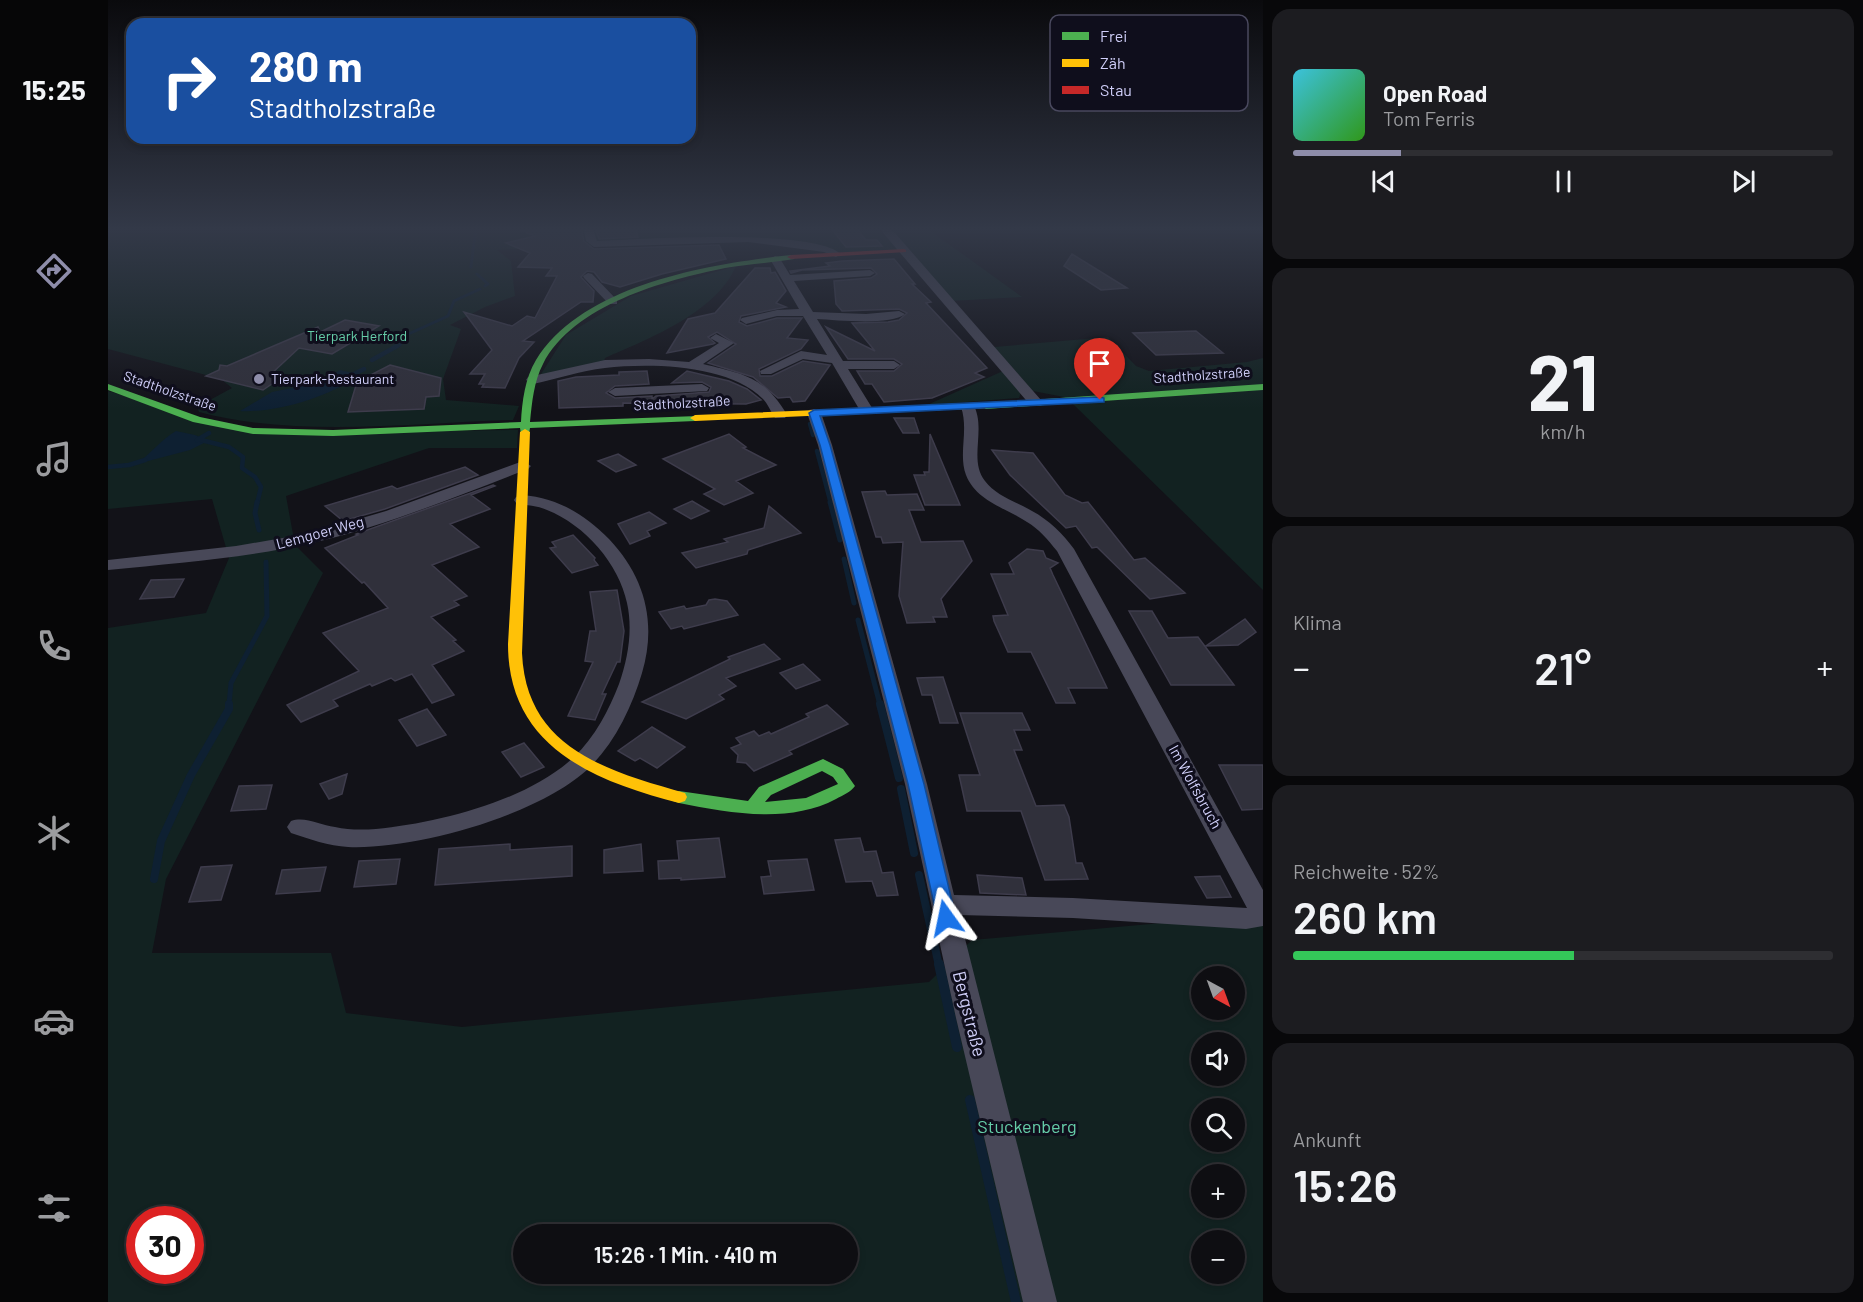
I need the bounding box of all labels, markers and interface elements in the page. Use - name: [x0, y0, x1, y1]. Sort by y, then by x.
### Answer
- legend: [1050, 15, 1248, 111]
- text: Frei: [1100, 26, 1127, 45]
- text: 280 m: [249, 40, 363, 90]
- icon: right: [150, 42, 228, 120]
- text: Zäh: [1100, 53, 1126, 72]
- text: 15:25: [22, 73, 86, 105]
- text: Stau: [1100, 80, 1132, 99]
- text: Open Road: [1383, 80, 1487, 106]
- text: Stadtholzstraße: [249, 91, 436, 123]
- text: Tom Ferris: [1383, 106, 1475, 130]
- icon: previous: [1367, 165, 1400, 198]
- icon: pause: [1547, 165, 1580, 198]
- icon: next: [1727, 165, 1760, 198]
- icon: directions: [33, 250, 75, 292]
- park label: Tierpark Herford: [307, 327, 407, 344]
- text: 21: [1528, 333, 1598, 427]
- pin: [1074, 338, 1125, 400]
- icon: arrive: [1083, 347, 1116, 380]
- street label: Stadtholzstraße: [1153, 363, 1251, 386]
- street label: Stadtholzstraße: [122, 367, 219, 414]
- place label: Tierpark-Restaurant: [271, 370, 394, 387]
- marker: Tierpark-Restaurant: [252, 372, 266, 386]
- street label: Stadtholzstraße: [633, 391, 731, 414]
- text: km/h: [1540, 419, 1586, 443]
- icon: music: [33, 438, 75, 480]
- street label: Lemgoer Weg: [274, 512, 366, 552]
- text: Klima: [1293, 610, 1342, 634]
- icon: phone: [33, 625, 75, 667]
- text: 21°: [1534, 640, 1592, 694]
- text: −: [1293, 647, 1310, 687]
- text: +: [1816, 647, 1833, 687]
- street label: Im Wolfsbruch: [1165, 741, 1226, 832]
- icon: climate: [33, 812, 75, 854]
- text: Reichweite · 52%: [1293, 859, 1440, 883]
- position arrow: [914, 886, 978, 950]
- text: 260 km: [1293, 889, 1437, 943]
- north arrow: [1191, 966, 1245, 1020]
- map controls: [1191, 966, 1245, 1284]
- street label: Bergstraße: [949, 969, 991, 1059]
- icon: car: [33, 1000, 75, 1042]
- button: sound: [1191, 1032, 1245, 1086]
- button: search: [1191, 1098, 1245, 1152]
- park label: Stuckenberg: [977, 1115, 1077, 1137]
- text: Ankunft: [1293, 1127, 1362, 1151]
- text: 15:26: [1293, 1157, 1397, 1211]
- button: +: [1191, 1164, 1245, 1218]
- icon: filters: [33, 1187, 75, 1229]
- speed limit sign: 30: [126, 1206, 204, 1284]
- button: −: [1191, 1230, 1245, 1284]
- text: 15:26 · 1 Min. · 410 m: [594, 1241, 777, 1267]

